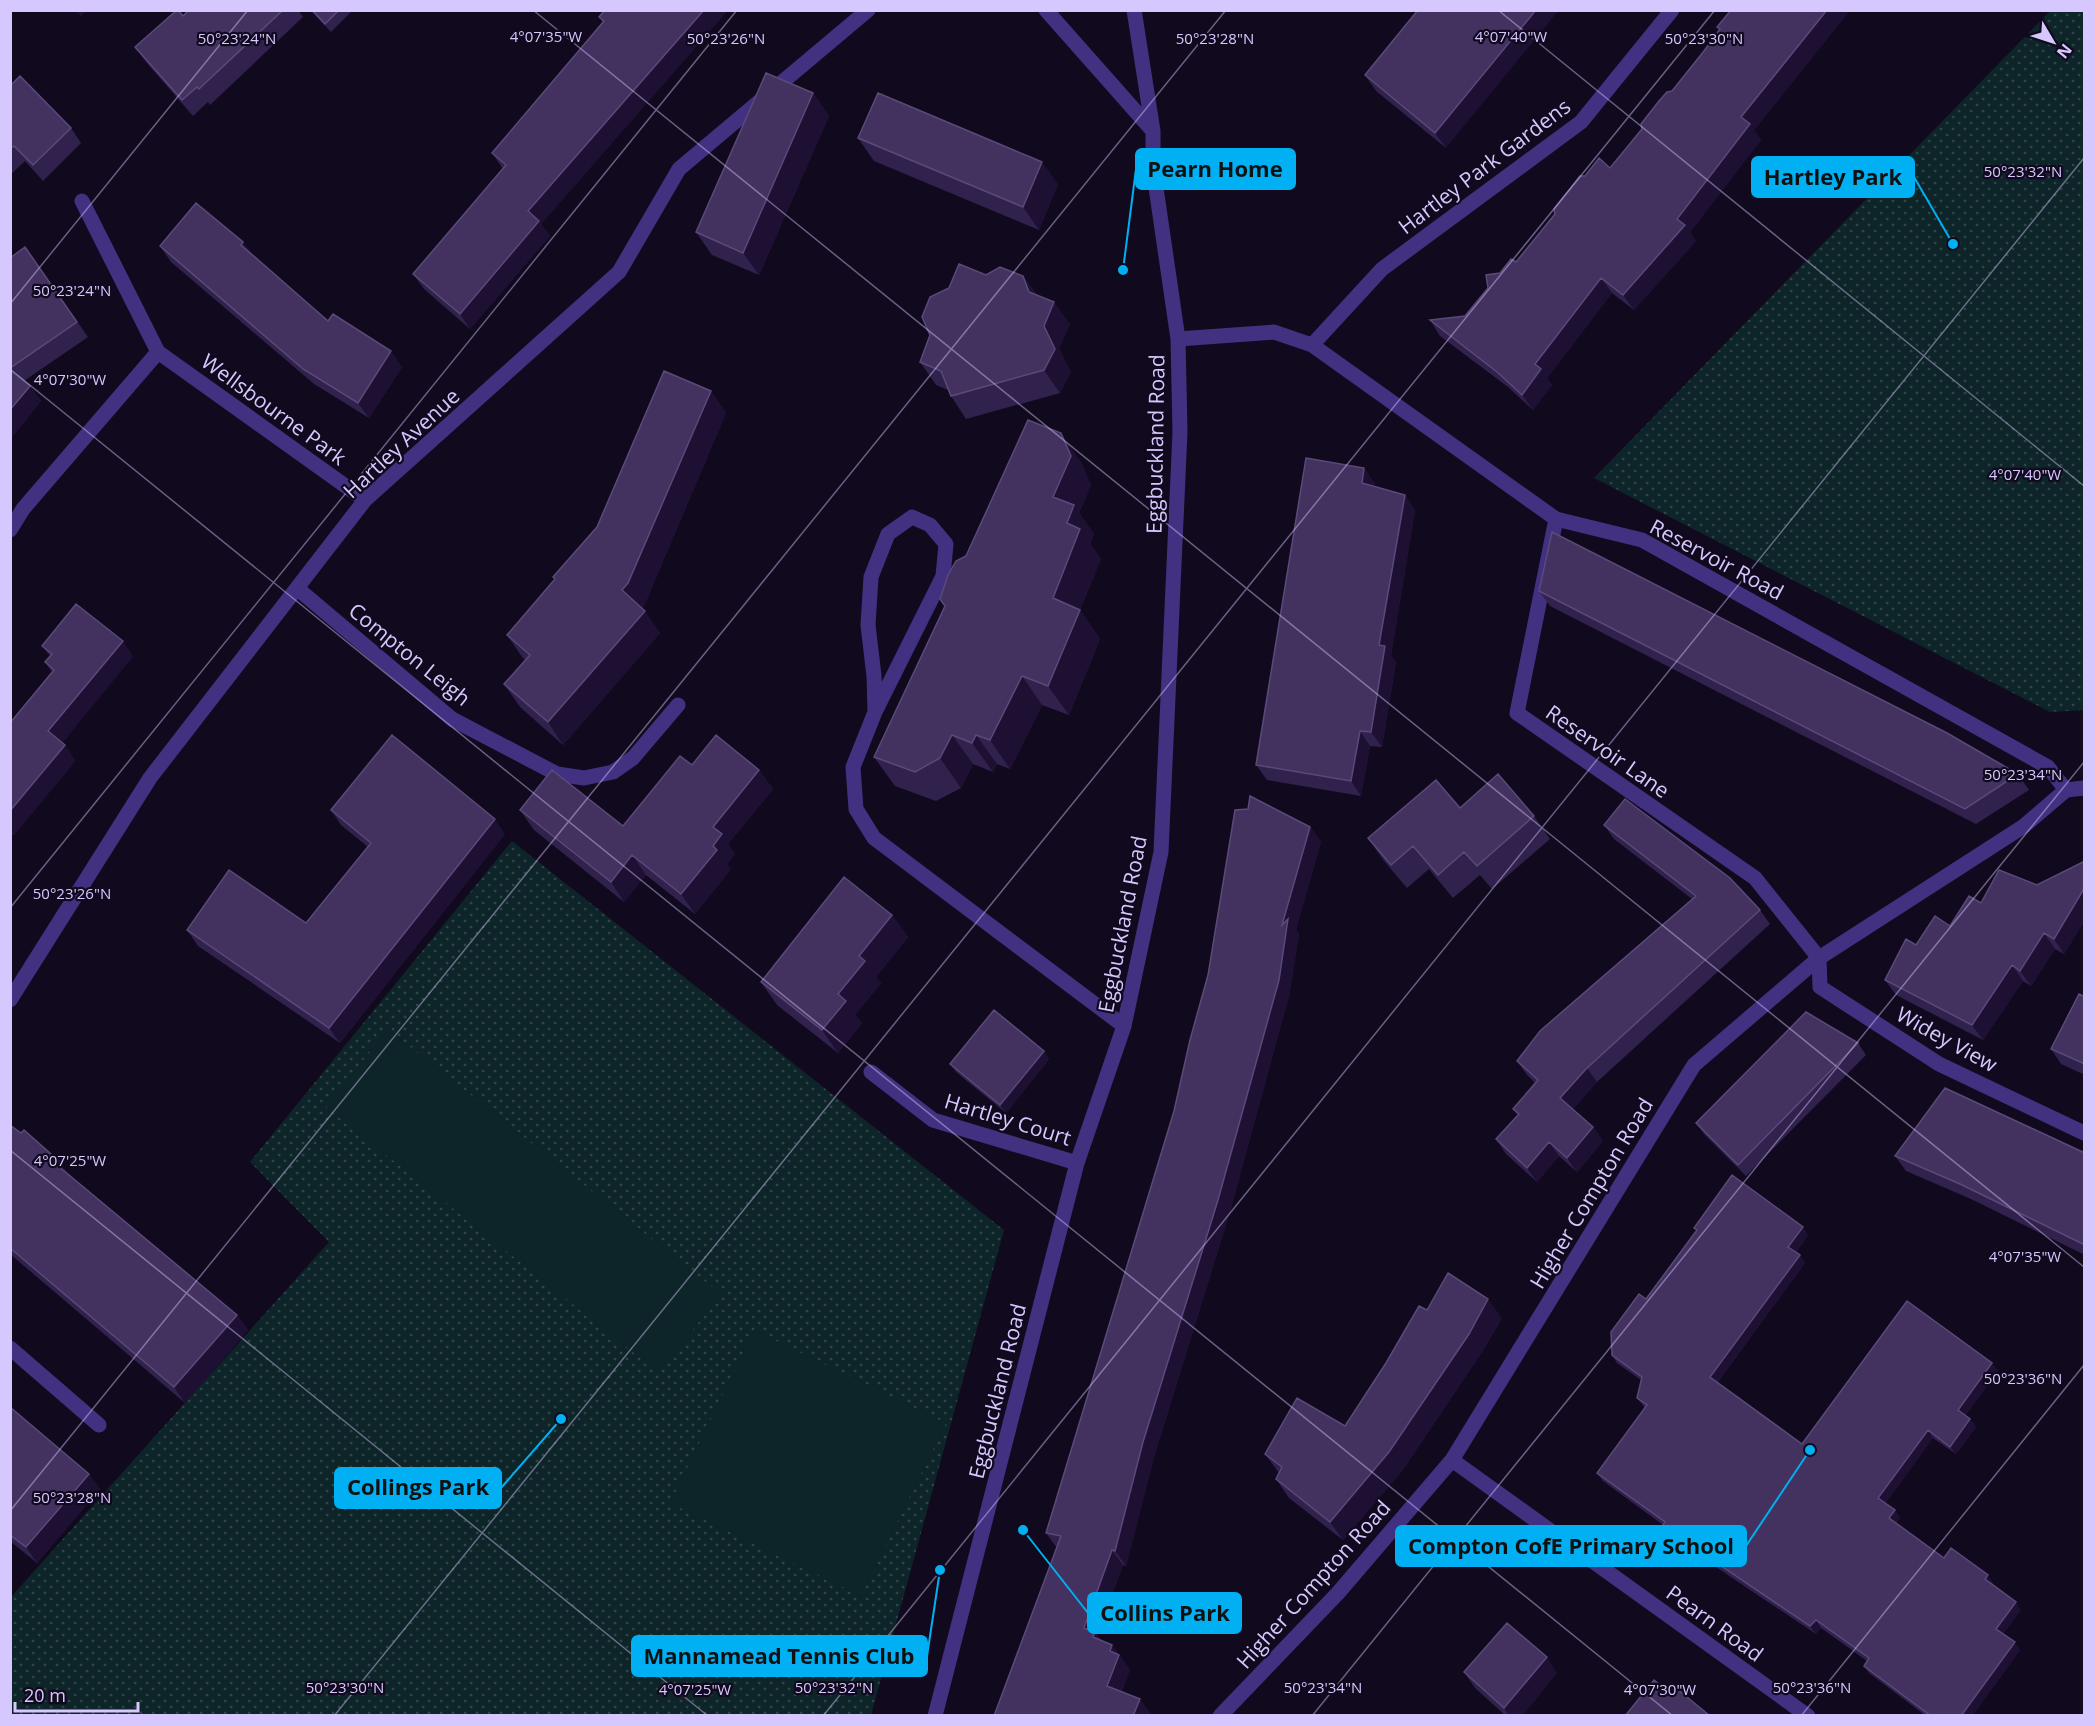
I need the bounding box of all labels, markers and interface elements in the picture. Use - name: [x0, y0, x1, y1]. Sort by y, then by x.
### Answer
- north arrow: [2023, 12, 2083, 72]
- text: 4°07'35"W: [510, 26, 582, 46]
- text: 4°07'40"W: [1475, 26, 1547, 46]
- text: 50°23'24"N: [198, 28, 276, 48]
- text: 50°23'26"N: [687, 28, 765, 48]
- text: 50°23'28"N: [1176, 28, 1254, 48]
- text: 50°23'30"N: [1665, 28, 1743, 48]
- text: N: [2052, 39, 2077, 63]
- street label: Hartley Park Gardens: [1392, 92, 1576, 240]
- callout: Pearn Home: [1136, 149, 1295, 189]
- text: Pearn Home: [1147, 153, 1283, 183]
- callout: Hartley Park: [1752, 157, 1914, 197]
- text: Hartley Park: [1764, 161, 1903, 191]
- text: 50°23'32"N: [1984, 161, 2062, 181]
- text: 50°23'24"N: [33, 280, 111, 300]
- street label: Wellsbourne Park: [196, 347, 352, 471]
- street label: Eggbuckland Road: [1139, 354, 1171, 534]
- text: 4°07'30"W: [34, 369, 106, 389]
- street label: Hartley Avenue: [337, 382, 465, 504]
- text: 4°07'40"W: [1989, 464, 2061, 484]
- street label: Reservoir Road: [1645, 512, 1789, 606]
- street label: Compton Leigh: [343, 596, 477, 712]
- street label: Reservoir Lane: [1541, 698, 1675, 804]
- text: 50°23'34"N: [1984, 764, 2062, 784]
- street label: Eggbuckland Road: [1091, 833, 1153, 1015]
- text: 50°23'26"N: [33, 883, 111, 903]
- street label: Widey View: [1892, 1000, 2003, 1079]
- street label: Hartley Court: [941, 1086, 1075, 1152]
- street label: Higher Compton Road: [1523, 1093, 1659, 1293]
- text: 4°07'25"W: [34, 1150, 106, 1170]
- text: 4°07'35"W: [1989, 1246, 2061, 1266]
- street label: Eggbuckland Road: [962, 1300, 1032, 1482]
- text: 50°23'36"N: [1984, 1368, 2062, 1388]
- callout: Collings Park: [335, 1468, 501, 1508]
- text: Collings Park: [347, 1471, 489, 1501]
- text: 50°23'28"N: [33, 1487, 111, 1507]
- street label: Higher Compton Road: [1230, 1494, 1396, 1674]
- callout: Compton CofE Primary School: [1396, 1526, 1746, 1566]
- text: Compton CofE Primary School: [1408, 1530, 1734, 1560]
- street label: Pearn Road: [1661, 1578, 1769, 1668]
- callout: Collins Park: [1088, 1593, 1241, 1633]
- text: Collins Park: [1100, 1597, 1230, 1627]
- callout: Mannamead Tennis Club: [632, 1636, 927, 1676]
- text: Mannamead Tennis Club: [644, 1640, 914, 1670]
- scale bar: [15, 1675, 138, 1713]
- text: 50°23'30"N: [306, 1677, 384, 1697]
- text: 50°23'32"N: [795, 1677, 873, 1697]
- text: 50°23'34"N: [1284, 1677, 1362, 1697]
- text: 50°23'36"N: [1773, 1677, 1851, 1697]
- text: 4°07'25"W: [659, 1679, 731, 1699]
- text: 4°07'30"W: [1624, 1679, 1696, 1699]
- text: 20 m: [24, 1683, 66, 1707]

